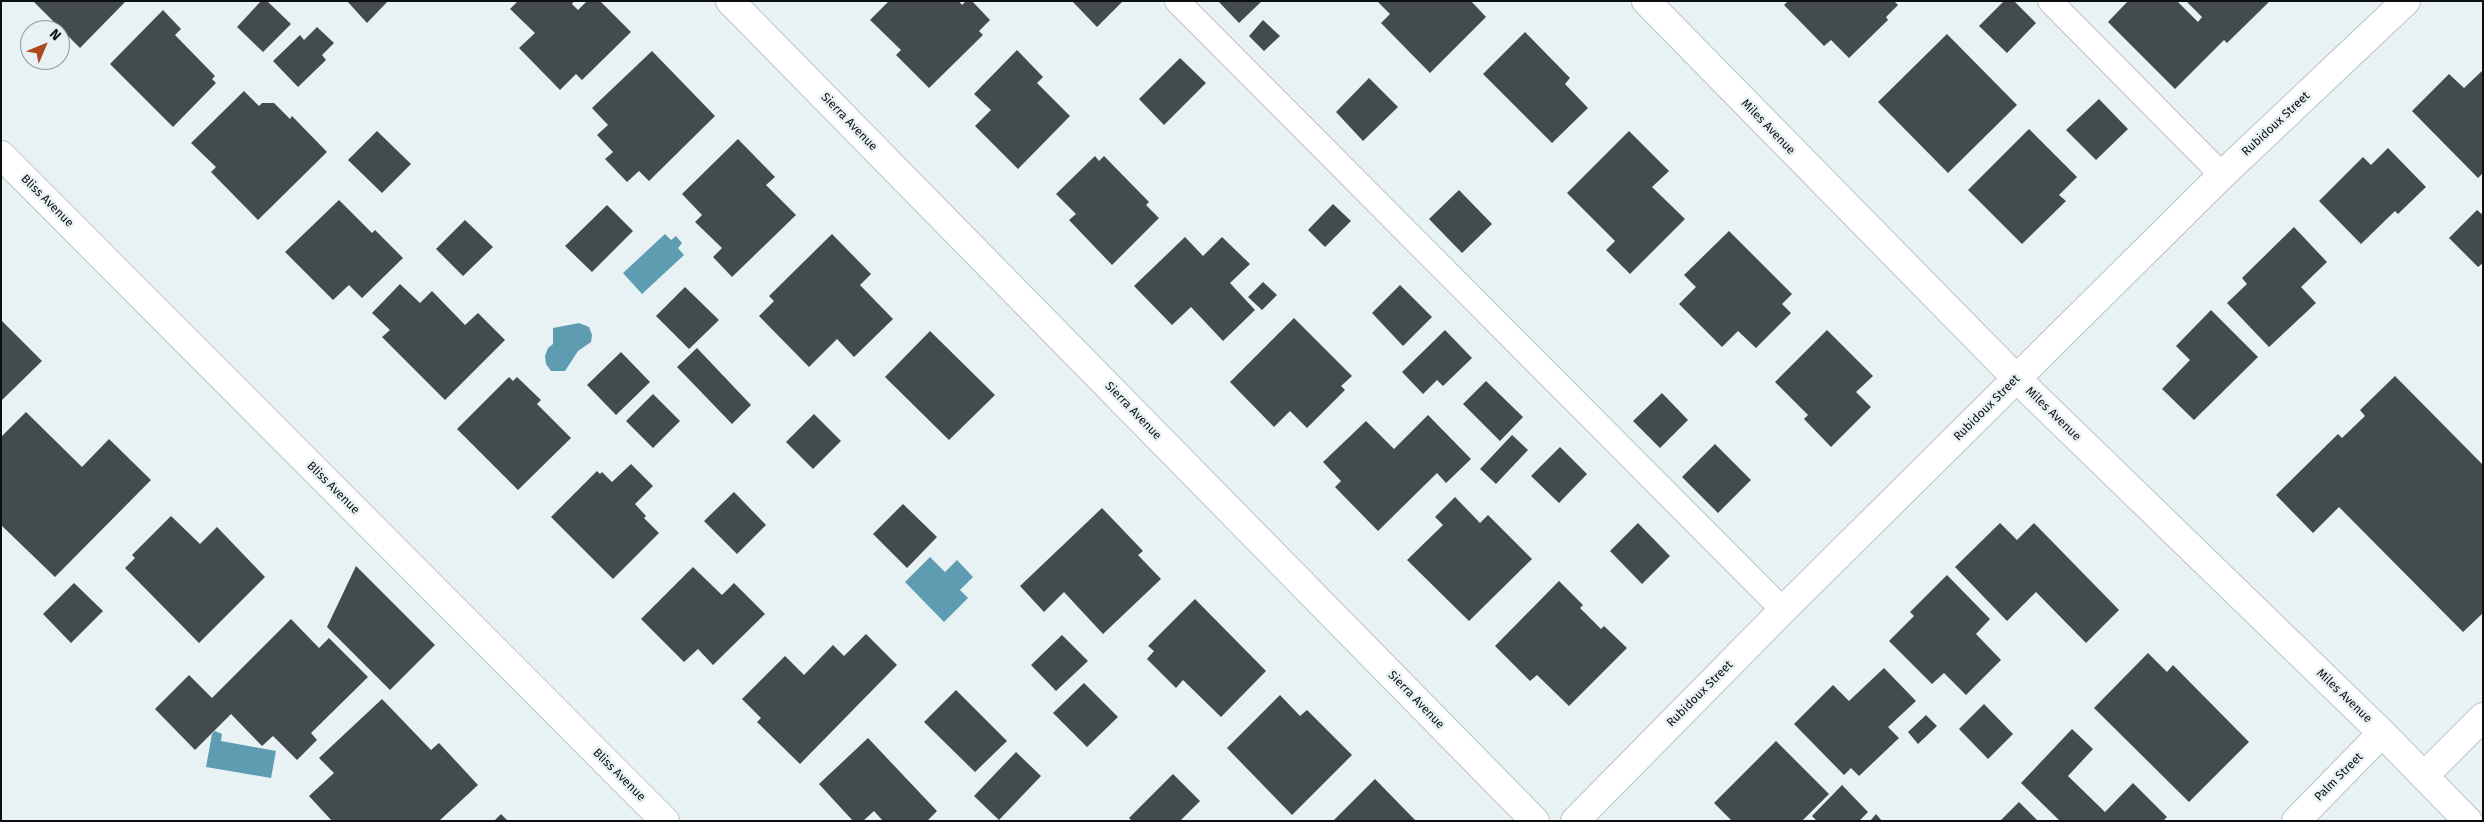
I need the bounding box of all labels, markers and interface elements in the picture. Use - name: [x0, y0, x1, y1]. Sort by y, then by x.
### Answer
- north arrow: [20, 20, 70, 70]
- text: N: [46, 25, 65, 44]
- street label: Rubidoux Street: [2239, 89, 2313, 159]
- street label: Sierra Avenue: [818, 90, 880, 154]
- street label: Miles Avenue: [1738, 96, 1798, 158]
- street label: Bliss Avenue: [18, 172, 76, 230]
- street label: Rubidoux Street: [1951, 372, 2023, 444]
- street label: Sierra Avenue: [1102, 379, 1164, 443]
- street label: Miles Avenue: [2022, 384, 2084, 444]
- street label: Bliss Avenue: [304, 459, 362, 517]
- street label: Rubidoux Street: [1664, 658, 1736, 730]
- street label: Miles Avenue: [2313, 666, 2375, 726]
- street label: Sierra Avenue: [1385, 668, 1447, 732]
- street label: Bliss Avenue: [590, 746, 648, 804]
- street label: Palm Street: [2312, 750, 2366, 804]

